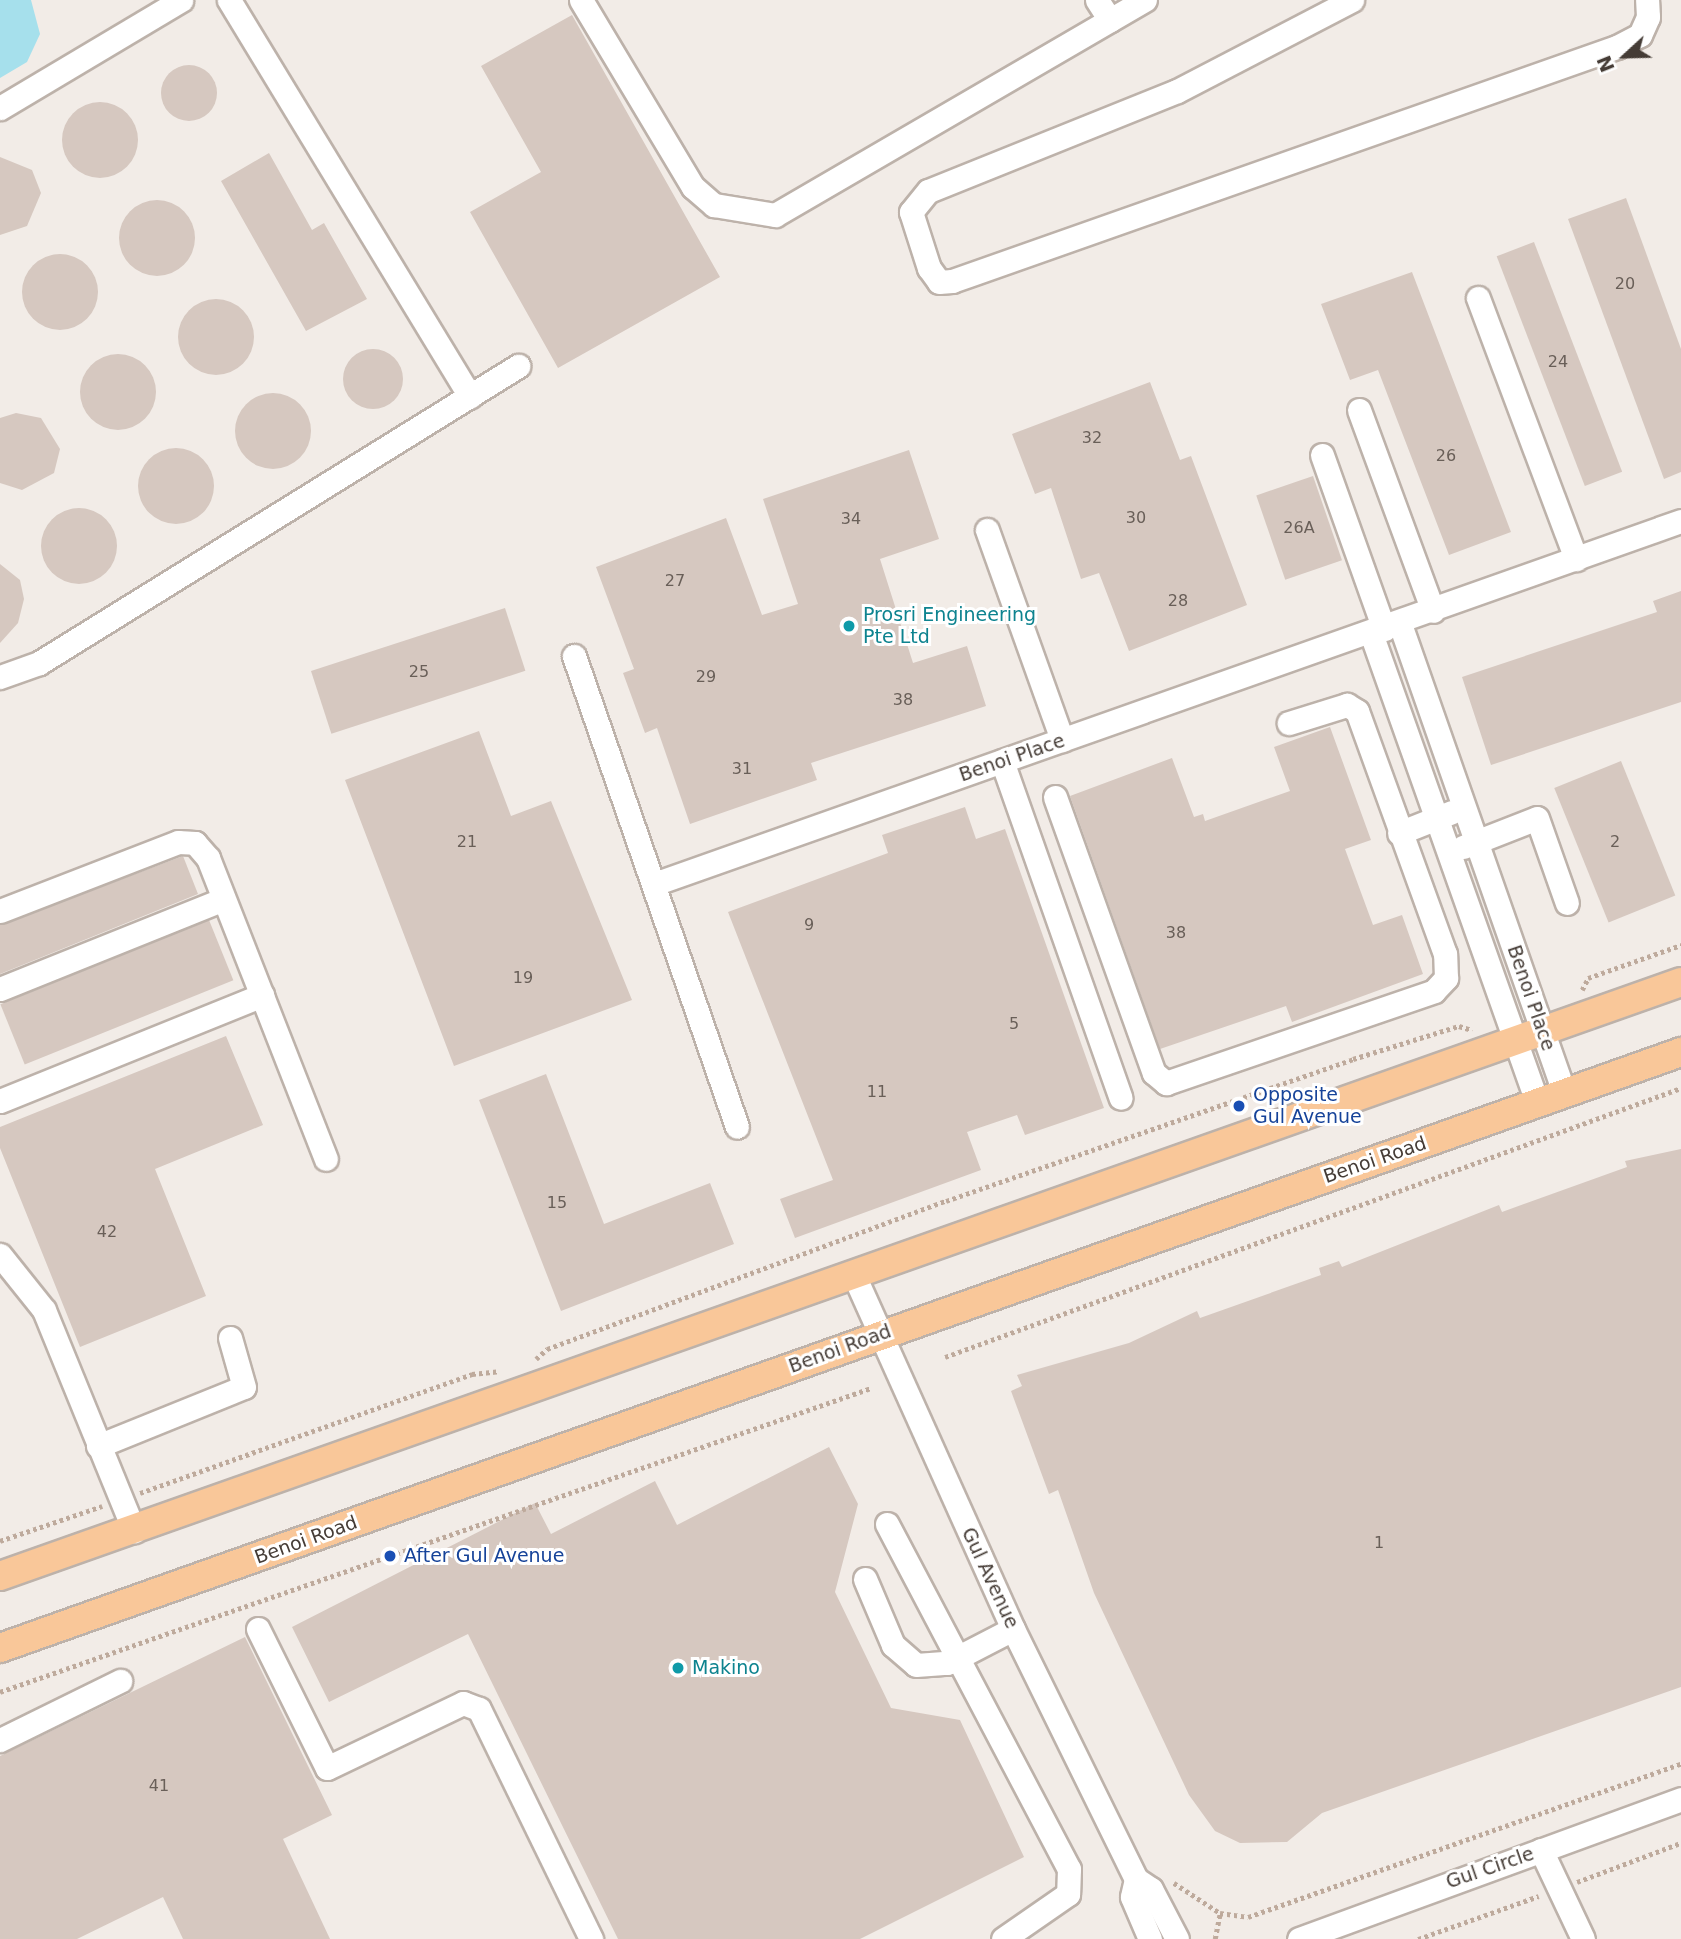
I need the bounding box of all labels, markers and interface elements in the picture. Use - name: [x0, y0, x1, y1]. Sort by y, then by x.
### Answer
- north arrow: [1590, 21, 1660, 91]
- text: N: [1592, 52, 1619, 75]
- house number: 20: [1615, 274, 1635, 294]
- house number: 24: [1548, 352, 1568, 372]
- house number: 32: [1082, 428, 1102, 448]
- house number: 26: [1436, 446, 1456, 466]
- house number: 30: [1126, 508, 1146, 528]
- house number: 34: [841, 509, 861, 529]
- house number: 26A: [1283, 518, 1315, 538]
- house number: 27: [665, 571, 685, 591]
- house number: 28: [1168, 591, 1188, 611]
- place label: Prosri Engineering Pte Ltd: [863, 604, 1036, 648]
- marker: Prosri Engineering Pte Ltd: [841, 618, 857, 634]
- house number: 25: [409, 662, 429, 682]
- house number: 29: [696, 667, 716, 687]
- house number: 38: [893, 690, 913, 710]
- street label: Benoi Place: [956, 729, 1068, 787]
- house number: 31: [732, 759, 752, 779]
- house number: 21: [457, 832, 477, 852]
- house number: 2: [1610, 832, 1620, 852]
- house number: 9: [804, 915, 814, 935]
- house number: 38: [1166, 923, 1186, 943]
- street label: Benoi Place: [1502, 942, 1560, 1054]
- house number: 19: [513, 968, 533, 988]
- house number: 5: [1009, 1014, 1019, 1034]
- house number: 11: [867, 1082, 887, 1102]
- place label: Opposite Gul Avenue: [1253, 1084, 1362, 1128]
- marker: Opposite Gul Avenue: [1231, 1098, 1247, 1114]
- street label: Benoi Road: [1321, 1132, 1429, 1188]
- house number: 15: [547, 1193, 567, 1213]
- house number: 42: [97, 1222, 117, 1242]
- street label: Benoi Road: [786, 1320, 894, 1378]
- street label: Benoi Road: [252, 1511, 360, 1569]
- street label: Gul Avenue: [957, 1524, 1023, 1632]
- house number: 1: [1374, 1533, 1384, 1553]
- place label: After Gul Avenue: [404, 1545, 564, 1567]
- marker: After Gul Avenue: [382, 1548, 398, 1564]
- place label: Makino: [692, 1657, 760, 1679]
- marker: Makino: [670, 1660, 686, 1676]
- house number: 41: [149, 1776, 169, 1796]
- street label: Gul Circle: [1443, 1842, 1537, 1894]

